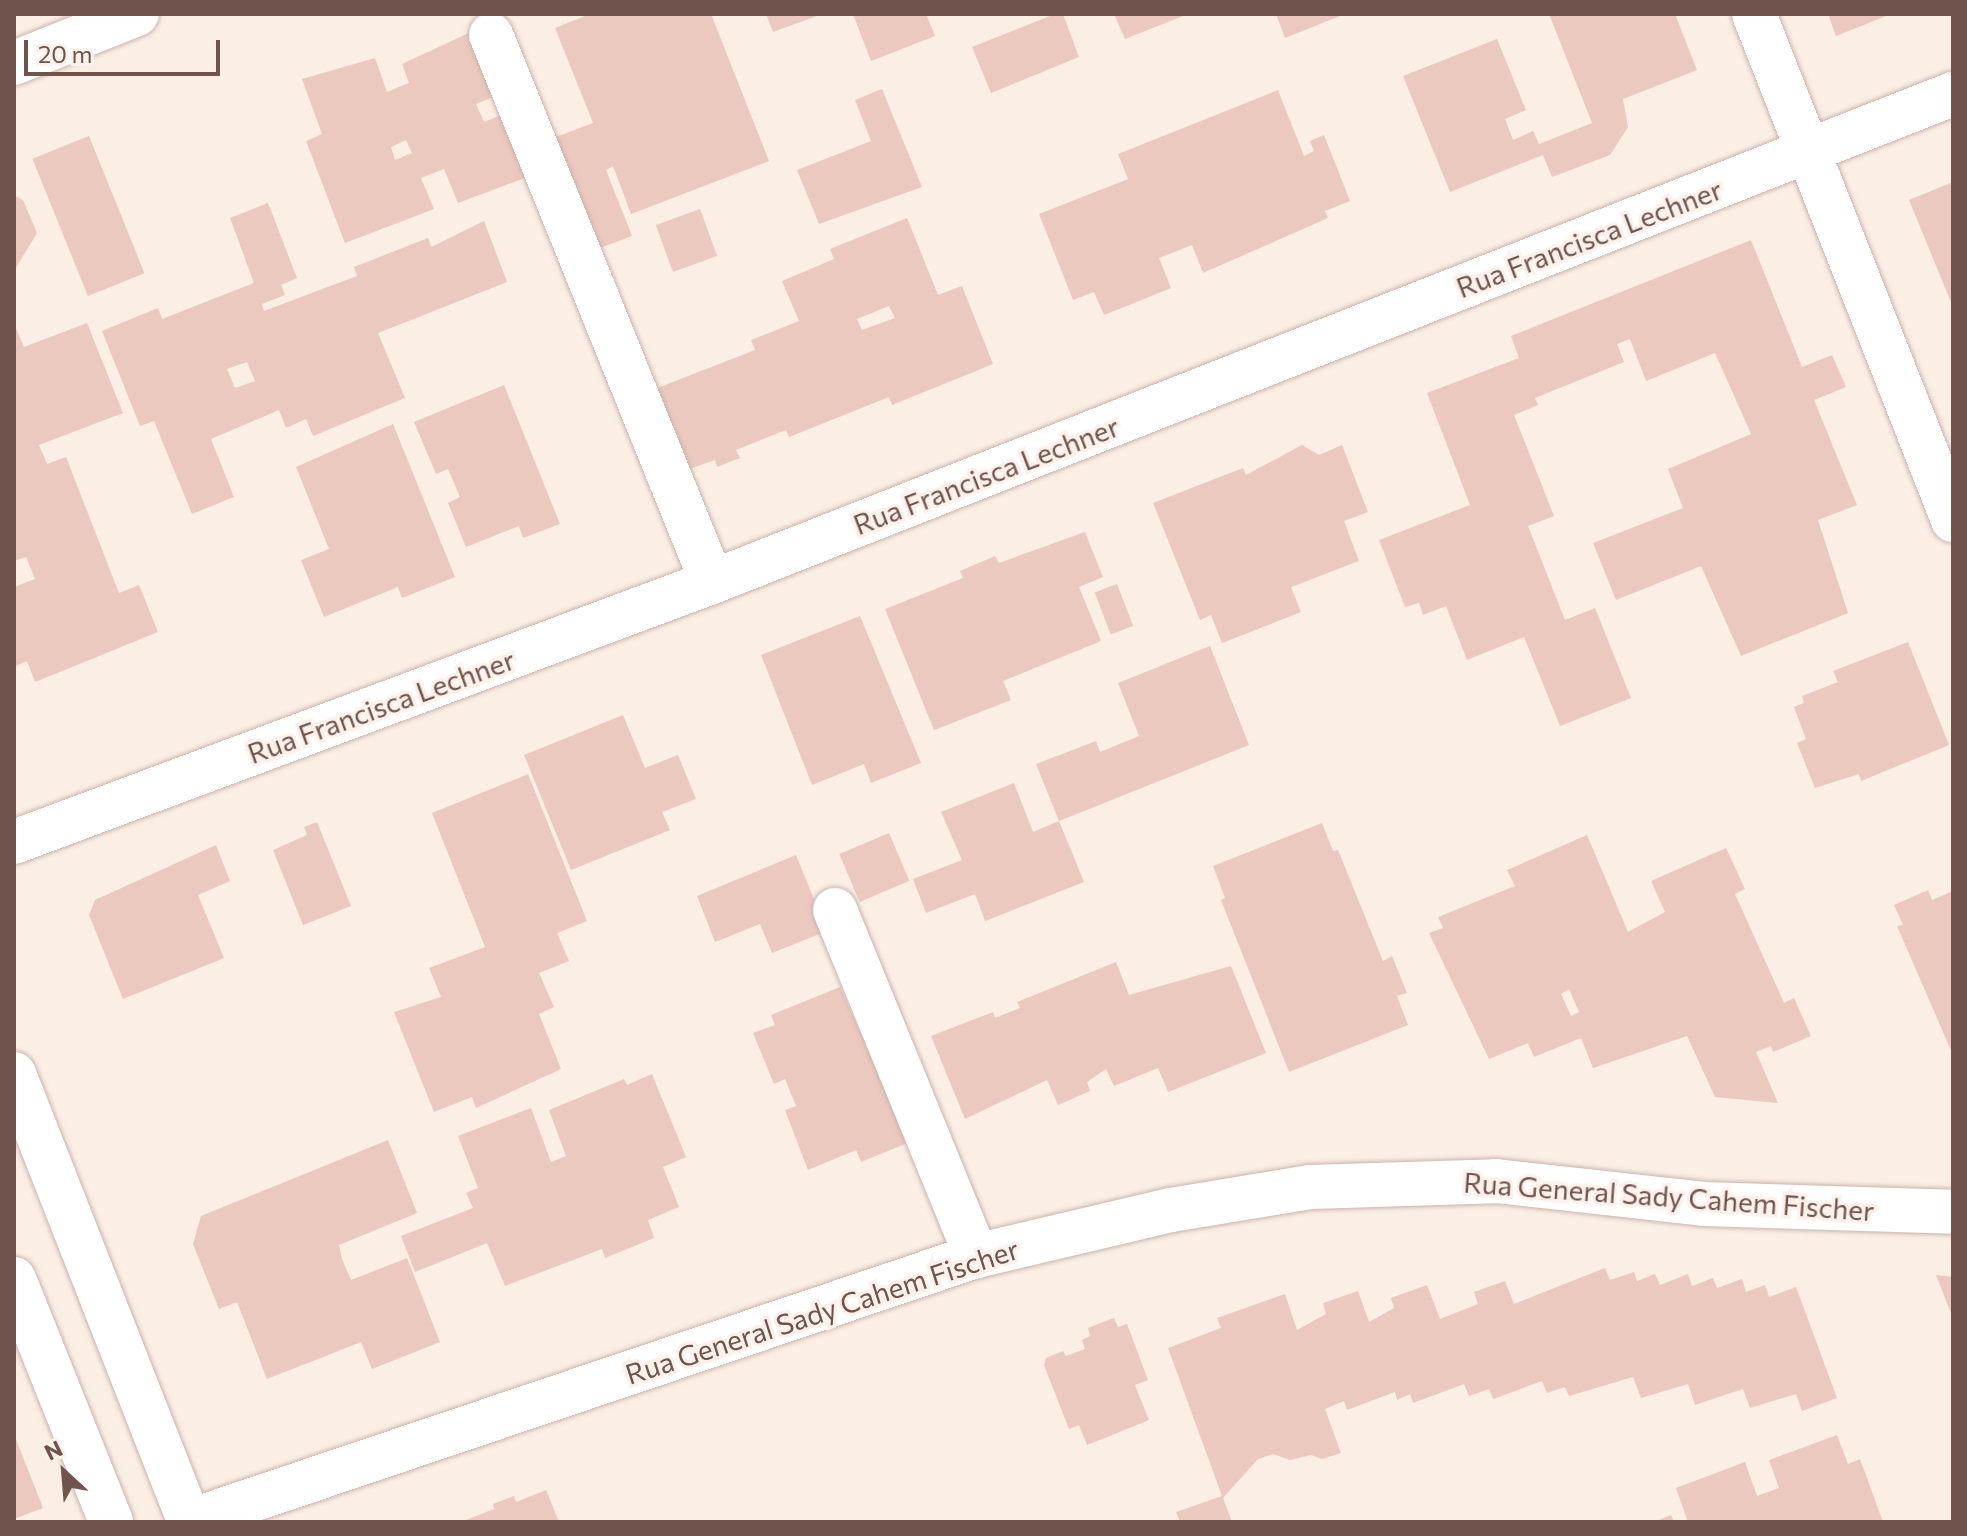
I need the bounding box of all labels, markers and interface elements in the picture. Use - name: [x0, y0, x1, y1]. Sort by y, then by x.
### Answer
- scale bar: [28, 24, 224, 74]
- text: 20 m: [38, 39, 92, 68]
- street label: Rua Francisca Lechner: [1451, 172, 1727, 304]
- street label: Rua Francisca Lechner: [848, 409, 1124, 541]
- street label: Rua Francisca Lechner: [243, 642, 519, 770]
- street label: Rua General Sady Cahem Fischer: [1462, 1165, 1876, 1227]
- street label: Rua General Sady Cahem Fischer: [621, 1231, 1023, 1391]
- north arrow: [24, 1432, 104, 1512]
- text: N: [40, 1434, 67, 1466]

